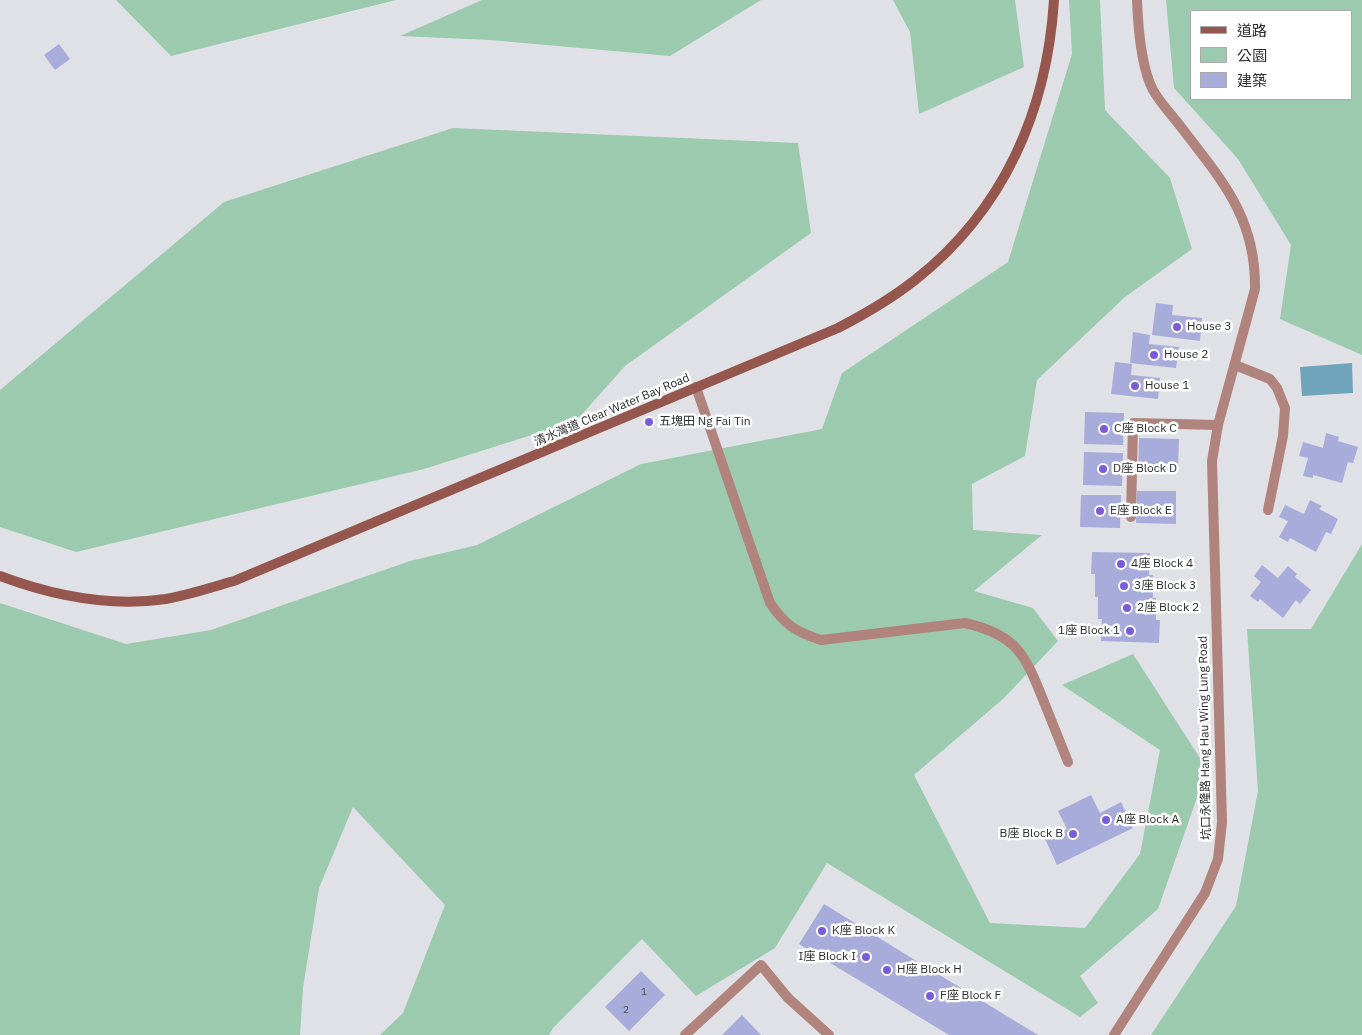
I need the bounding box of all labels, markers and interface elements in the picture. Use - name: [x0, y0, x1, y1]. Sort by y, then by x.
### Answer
- legend: [1190, 10, 1352, 100]
- text: 道路: [1237, 21, 1267, 40]
- text: 公園: [1237, 46, 1267, 65]
- text: 建築: [1237, 71, 1267, 90]
- place label: House 3: [1187, 320, 1231, 334]
- marker: House 3: [1171, 321, 1183, 333]
- place label: House 2: [1164, 348, 1208, 362]
- marker: House 2: [1148, 349, 1160, 361]
- street label: 清水灣道 Clear Water Bay Road: [532, 371, 692, 449]
- place label: House 1: [1145, 379, 1189, 393]
- marker: House 1: [1129, 380, 1141, 392]
- place label: 五塊田 Ng Fai Tin: [659, 415, 751, 429]
- marker: 五塊田 Ng Fai Tin: [643, 416, 655, 428]
- place label: C座 Block C: [1114, 422, 1177, 436]
- marker: C座 Block C: [1098, 423, 1110, 435]
- place label: D座 Block D: [1113, 462, 1177, 476]
- marker: D座 Block D: [1097, 463, 1109, 475]
- place label: E座 Block E: [1110, 504, 1172, 518]
- marker: E座 Block E: [1094, 505, 1106, 517]
- place label: 4座 Block 4: [1131, 557, 1193, 571]
- marker: 4座 Block 4: [1115, 558, 1127, 570]
- place label: 3座 Block 3: [1134, 579, 1196, 593]
- marker: 3座 Block 3: [1118, 580, 1130, 592]
- place label: 2座 Block 2: [1137, 601, 1199, 615]
- marker: 2座 Block 2: [1121, 602, 1133, 614]
- place label: 1座 Block 1: [1058, 624, 1120, 638]
- marker: 1座 Block 1: [1124, 625, 1136, 637]
- street label: 坑口永隆路 Hang Hau Wing Lung Road: [1196, 636, 1214, 840]
- place label: A座 Block A: [1116, 813, 1179, 827]
- marker: A座 Block A: [1100, 814, 1112, 826]
- place label: B座 Block B: [999, 827, 1063, 841]
- marker: B座 Block B: [1067, 828, 1079, 840]
- place label: K座 Block K: [832, 924, 895, 938]
- marker: K座 Block K: [816, 925, 828, 937]
- place label: I座 Block I: [799, 950, 856, 964]
- marker: I座 Block I: [860, 951, 872, 963]
- place label: H座 Block H: [897, 963, 962, 977]
- marker: H座 Block H: [881, 964, 893, 976]
- house number: 1: [641, 986, 647, 998]
- place label: F座 Block F: [940, 989, 1001, 1003]
- marker: F座 Block F: [924, 990, 936, 1002]
- house number: 2: [623, 1004, 629, 1016]

